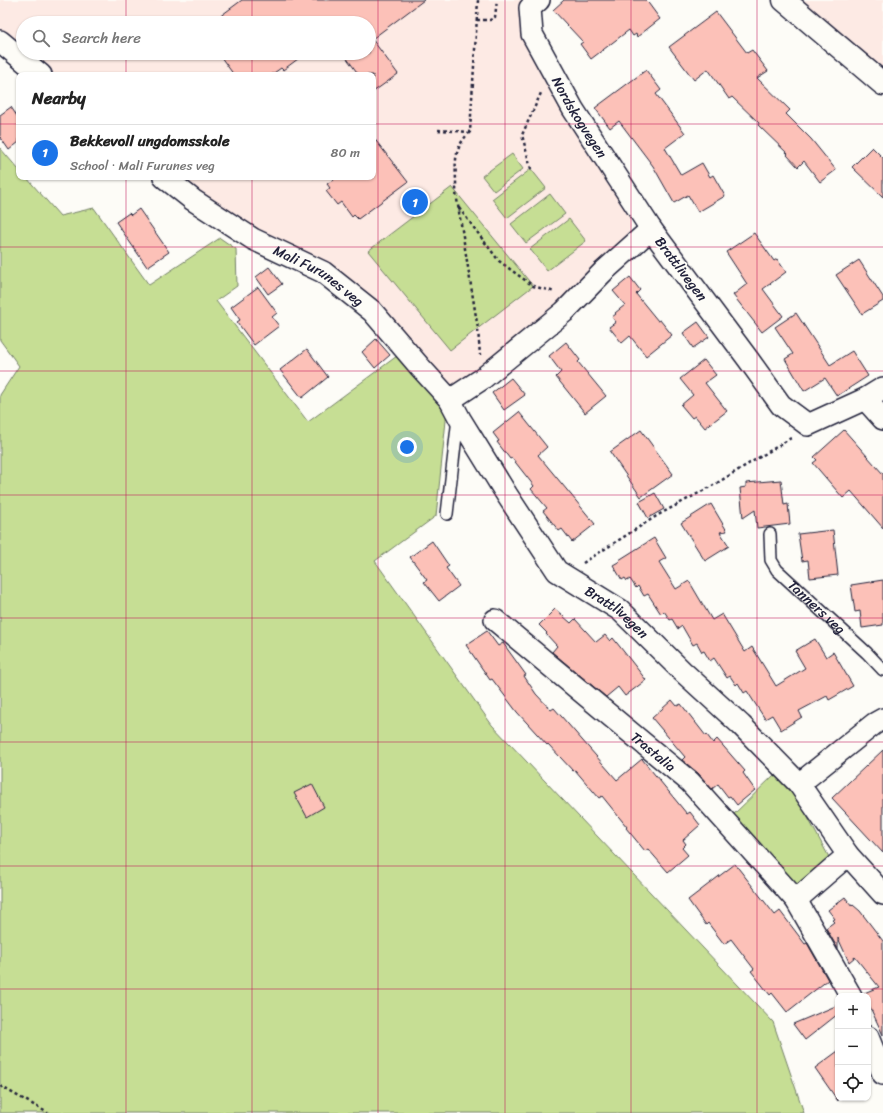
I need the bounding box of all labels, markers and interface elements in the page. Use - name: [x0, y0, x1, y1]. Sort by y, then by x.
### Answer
- search box: [16, 16, 376, 60]
- text: Search here: [62, 25, 141, 51]
- icon: search: [30, 27, 52, 49]
- street label: Nordskogvegen: [545, 72, 615, 164]
- text: Nearby: [32, 83, 86, 113]
- text: Bekkevoll ungdomsskole: [70, 128, 230, 154]
- text: 1: [42, 141, 48, 164]
- text: 80 m: [331, 141, 360, 164]
- text: School · Mali Furunes veg: [70, 154, 215, 177]
- pin: 1: [402, 187, 428, 217]
- street label: Brattlivegen: [648, 231, 714, 307]
- street label: Mali Furunes veg: [269, 238, 370, 313]
- your location: [397, 437, 417, 457]
- street label: Tanners veg: [782, 573, 852, 640]
- street label: Brattlivegen: [580, 579, 655, 645]
- street label: Trastalia: [625, 725, 682, 778]
- map controls: [835, 993, 871, 1101]
- button: +: [835, 993, 871, 1029]
- button: −: [835, 1029, 871, 1065]
- button: locate: [835, 1065, 871, 1101]

